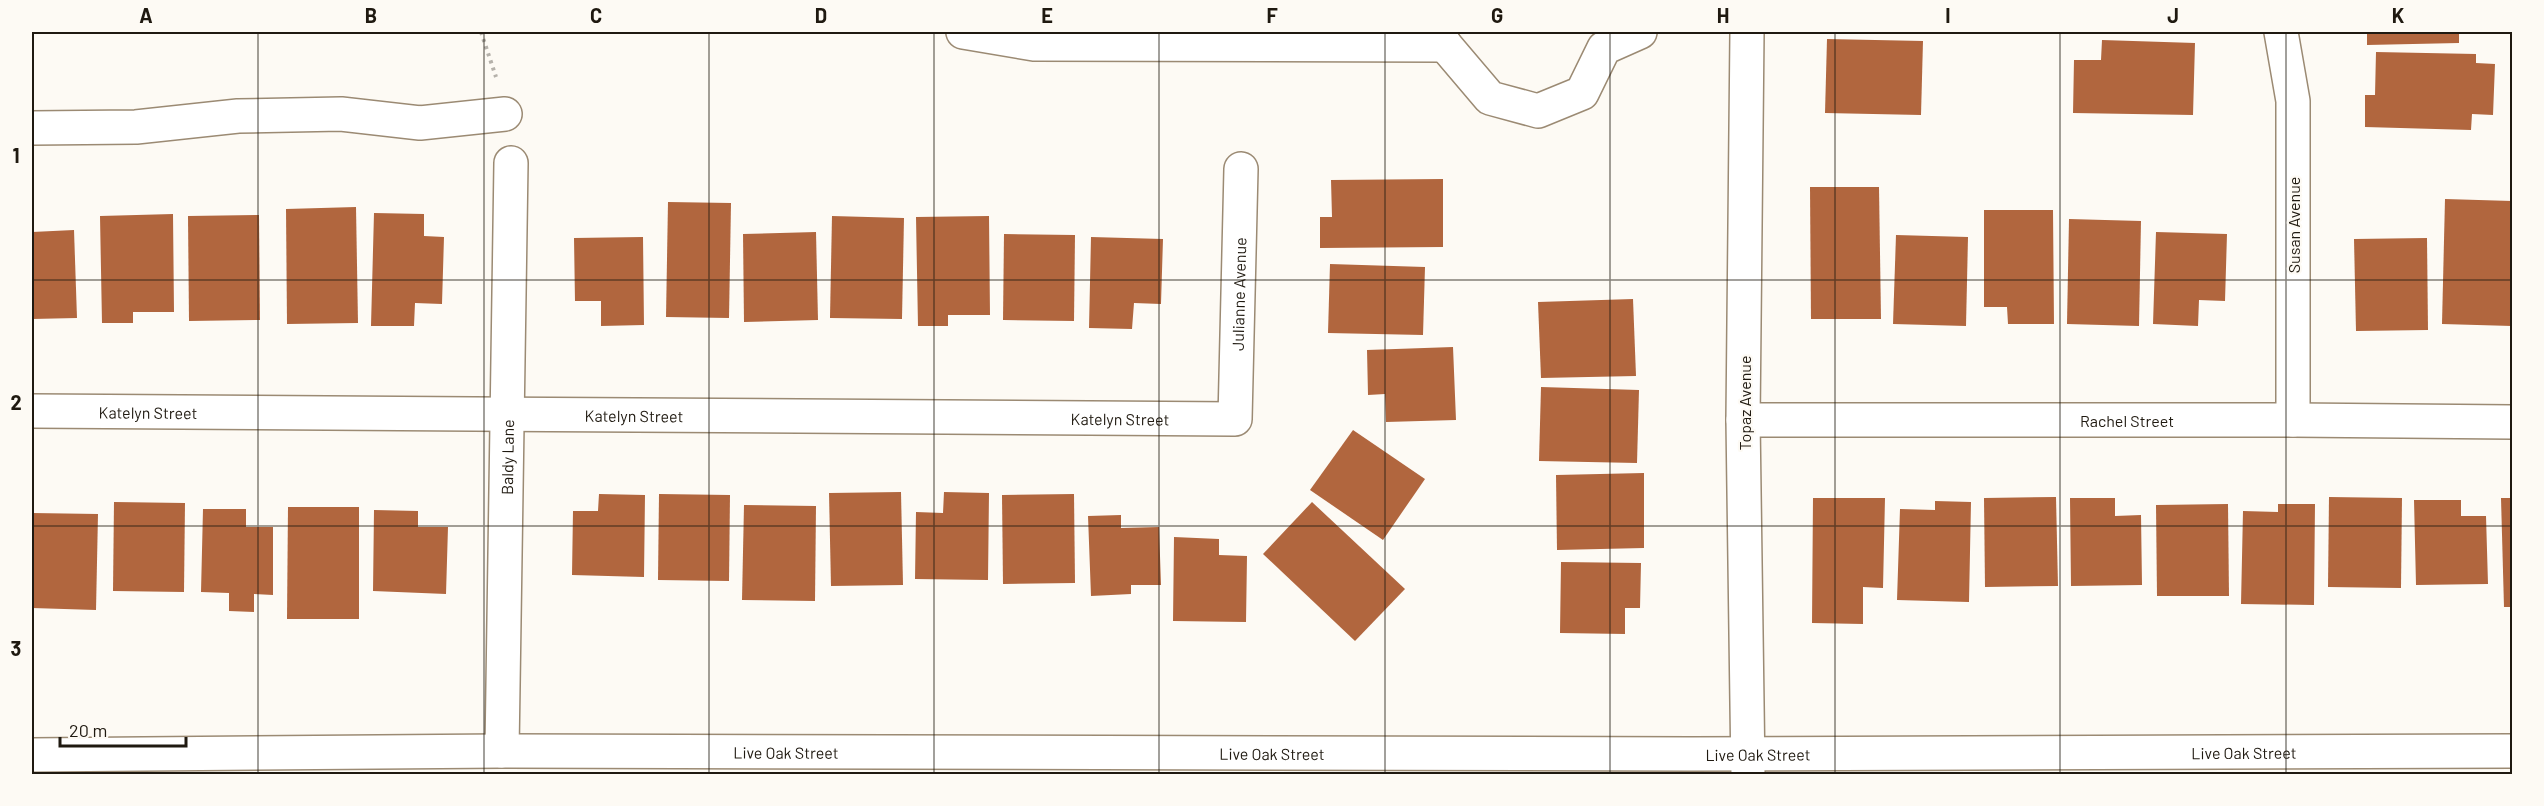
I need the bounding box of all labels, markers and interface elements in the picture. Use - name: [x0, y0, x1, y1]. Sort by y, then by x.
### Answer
- text: A: [139, 3, 153, 27]
- text: B: [365, 3, 377, 27]
- text: C: [590, 3, 602, 27]
- text: D: [815, 3, 827, 27]
- text: E: [1041, 3, 1053, 27]
- text: F: [1266, 3, 1278, 27]
- text: G: [1491, 3, 1503, 27]
- text: H: [1717, 3, 1729, 27]
- text: I: [1945, 3, 1951, 27]
- text: J: [2167, 3, 2179, 27]
- text: K: [2392, 3, 2405, 27]
- text: 1: [12, 143, 20, 167]
- street label: Susan Avenue: [2284, 177, 2303, 273]
- street label: Julianne Avenue: [1227, 237, 1249, 351]
- street label: Topaz Avenue: [1735, 356, 1754, 450]
- text: 2: [10, 390, 22, 414]
- street label: Katelyn Street: [99, 402, 197, 422]
- street label: Katelyn Street: [585, 405, 683, 425]
- street label: Katelyn Street: [1071, 408, 1169, 428]
- street label: Rachel Street: [2080, 411, 2174, 430]
- street label: Baldy Lane: [496, 419, 517, 495]
- text: 3: [11, 636, 21, 660]
- scale bar: [60, 710, 186, 748]
- text: 20 m: [69, 719, 107, 741]
- street label: Live Oak Street: [733, 742, 839, 761]
- street label: Live Oak Street: [2191, 742, 2297, 762]
- street label: Live Oak Street: [1219, 743, 1325, 763]
- street label: Live Oak Street: [1705, 744, 1811, 763]

